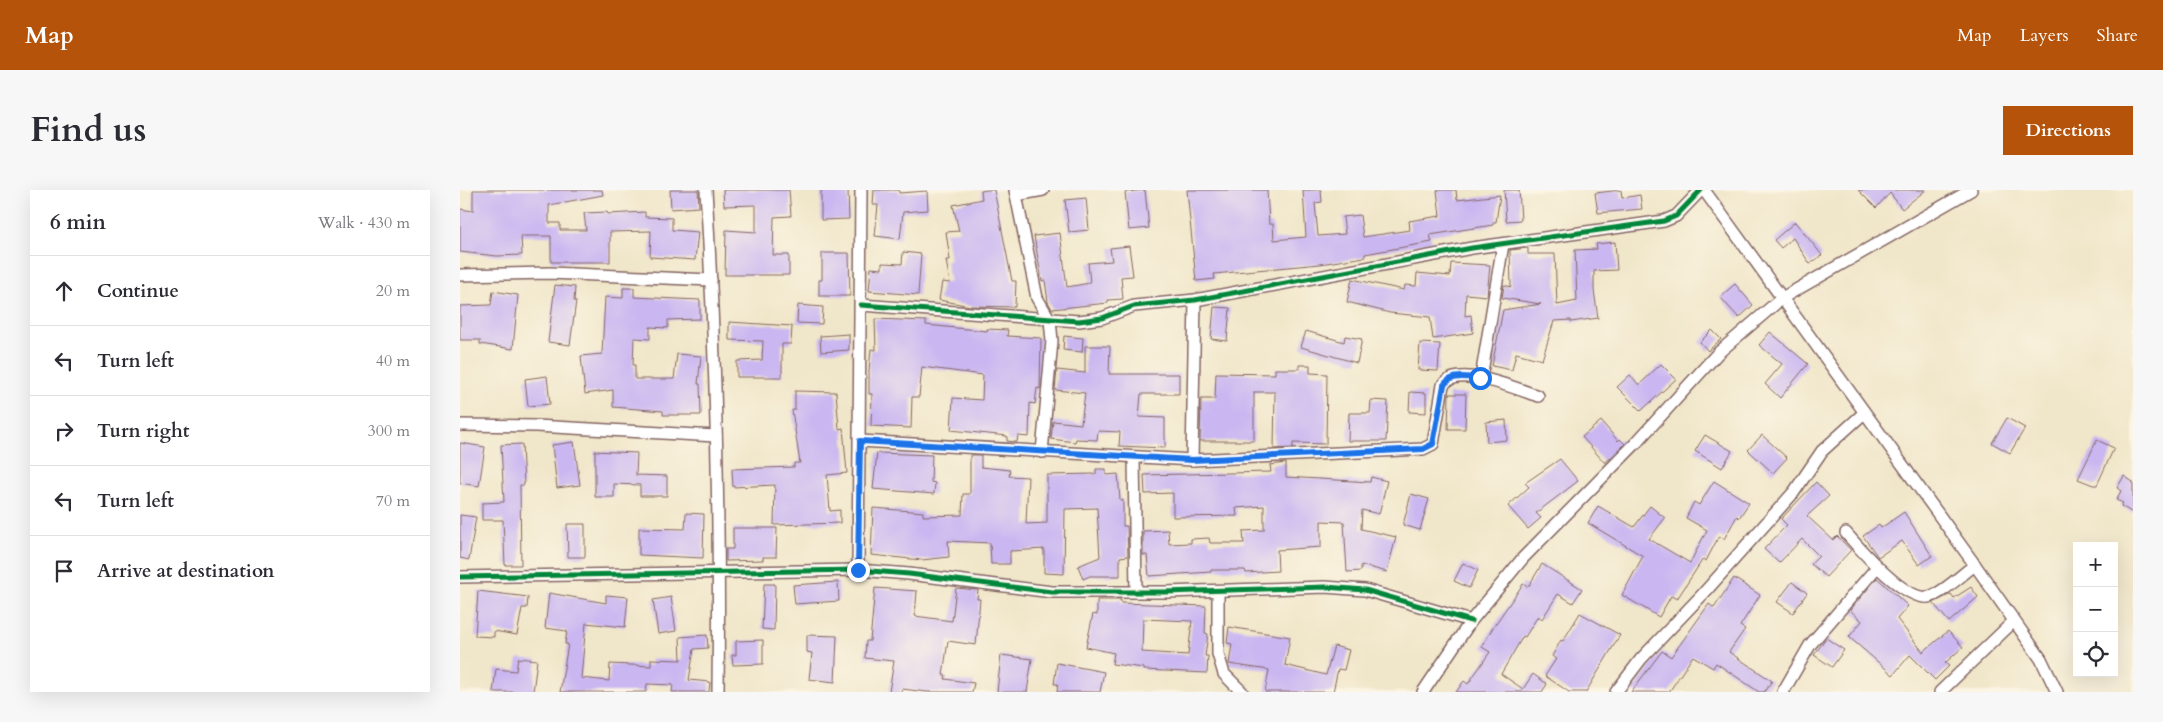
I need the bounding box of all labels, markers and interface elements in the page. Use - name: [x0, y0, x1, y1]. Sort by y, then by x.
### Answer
- text: Map: [25, 19, 74, 52]
- text: Map: [1957, 23, 1992, 48]
- text: Layers: [2020, 23, 2069, 48]
- text: Share: [2097, 23, 2138, 48]
- text: Find us: [30, 106, 146, 154]
- button: Directions: [2003, 106, 2133, 155]
- text: 6 min: [50, 208, 106, 237]
- text: Walk · 430 m: [318, 212, 410, 234]
- icon: ahead: [50, 277, 78, 305]
- text: Continue: [97, 278, 179, 304]
- text: 20 m: [376, 280, 410, 302]
- icon: left: [50, 347, 78, 375]
- text: Turn left: [97, 348, 174, 374]
- text: 40 m: [376, 350, 410, 372]
- route start: [1469, 367, 1492, 390]
- icon: right: [50, 417, 78, 445]
- text: Turn right: [97, 418, 189, 444]
- text: 300 m: [368, 420, 410, 442]
- icon: left: [50, 487, 78, 515]
- text: Turn left: [97, 488, 174, 514]
- text: 70 m: [376, 490, 410, 512]
- map controls: [2073, 542, 2118, 677]
- button: +: [2073, 542, 2118, 587]
- icon: arrive: [50, 557, 78, 585]
- text: Arrive at destination: [97, 558, 274, 584]
- route end: [847, 559, 870, 582]
- button: −: [2073, 587, 2118, 632]
- button: locate: [2073, 632, 2118, 677]

